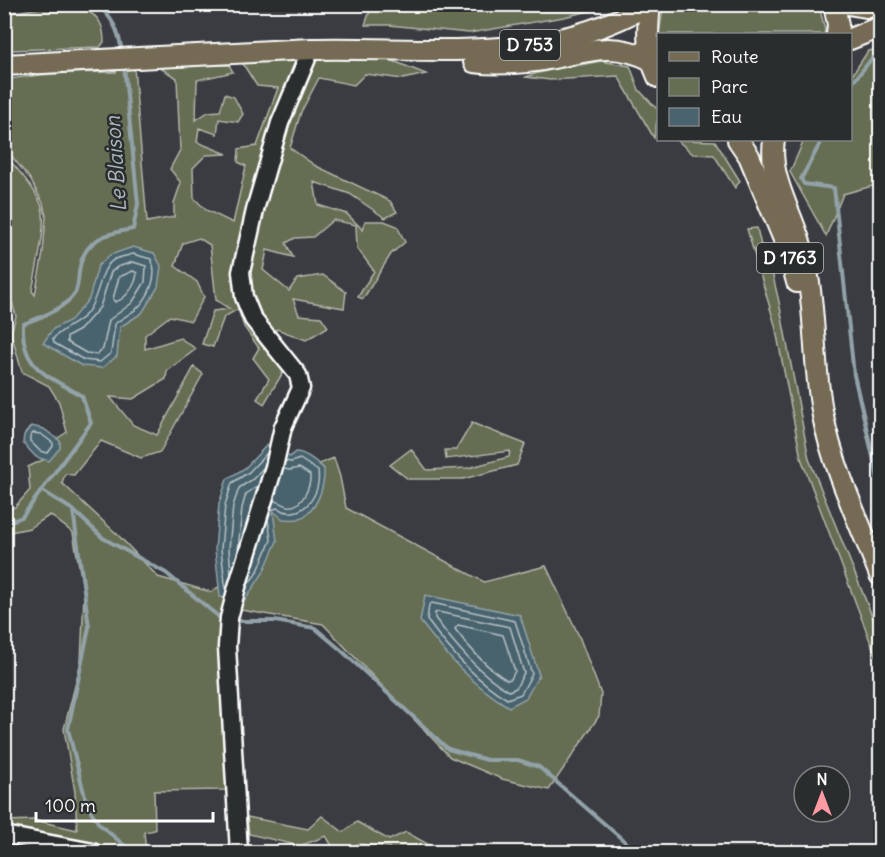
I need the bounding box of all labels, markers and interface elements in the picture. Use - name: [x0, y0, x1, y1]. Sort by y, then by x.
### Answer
- road number: D 753: [500, 30, 560, 60]
- legend: [657, 33, 852, 141]
- text: Route: [711, 45, 759, 68]
- text: Parc: [711, 75, 748, 98]
- text: Eau: [711, 105, 742, 128]
- water label: Le Blaison: [99, 114, 132, 213]
- road number: D 1763: [757, 243, 823, 273]
- north arrow: [792, 764, 852, 824]
- text: N: [816, 769, 828, 789]
- scale bar: [36, 785, 213, 823]
- text: 100 m: [45, 794, 96, 817]

